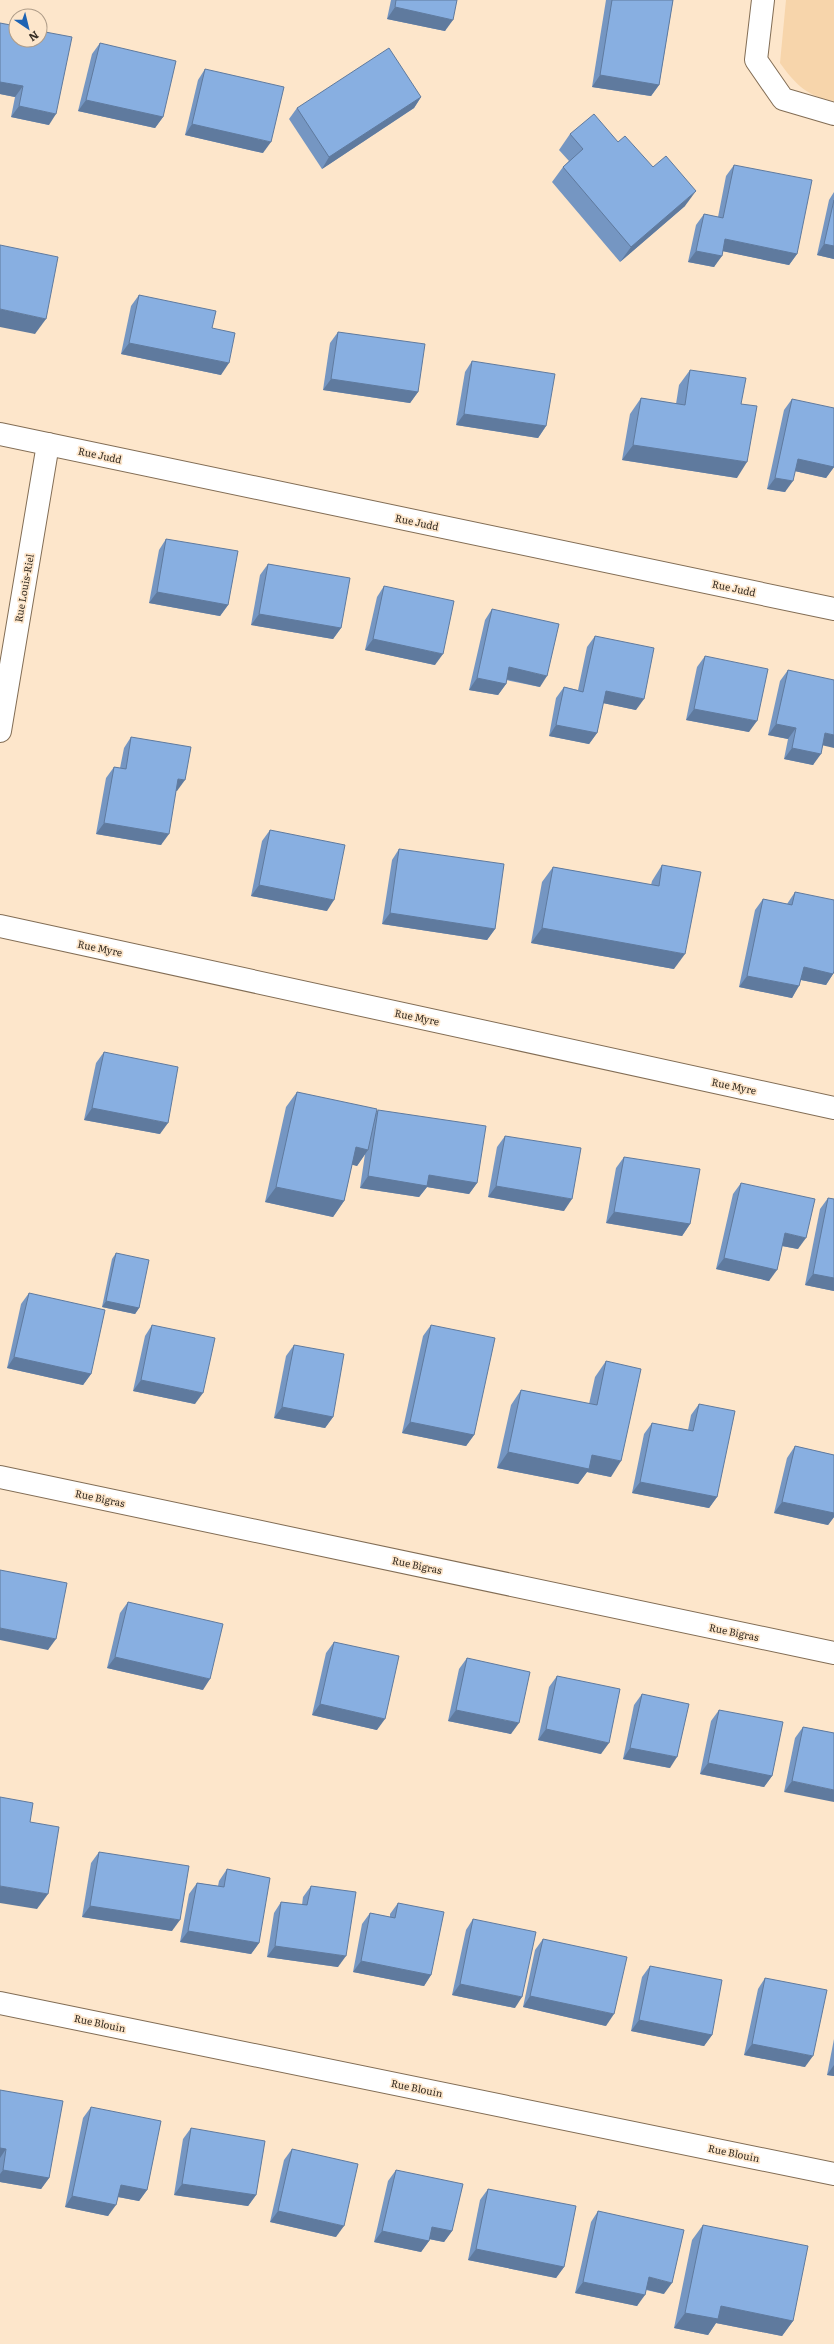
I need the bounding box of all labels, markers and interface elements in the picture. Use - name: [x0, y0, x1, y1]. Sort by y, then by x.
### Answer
- north arrow: [8, 8, 48, 48]
- text: N: [26, 28, 43, 46]
- street label: Rue Judd: [77, 443, 123, 466]
- street label: Rue Judd: [394, 510, 440, 533]
- street label: Rue Louis-Riel: [10, 552, 37, 623]
- street label: Rue Judd: [711, 576, 757, 599]
- street label: Rue Myre: [76, 935, 124, 960]
- street label: Rue Myre: [393, 1004, 441, 1029]
- street label: Rue Myre: [710, 1073, 758, 1098]
- street label: Rue Bigras: [74, 1485, 127, 1510]
- street label: Rue Bigras: [391, 1552, 444, 1577]
- street label: Rue Bigras: [708, 1619, 761, 1644]
- street label: Rue Blouin: [73, 2010, 128, 2035]
- street label: Rue Blouin: [390, 2075, 445, 2100]
- street label: Rue Blouin: [707, 2140, 762, 2165]

